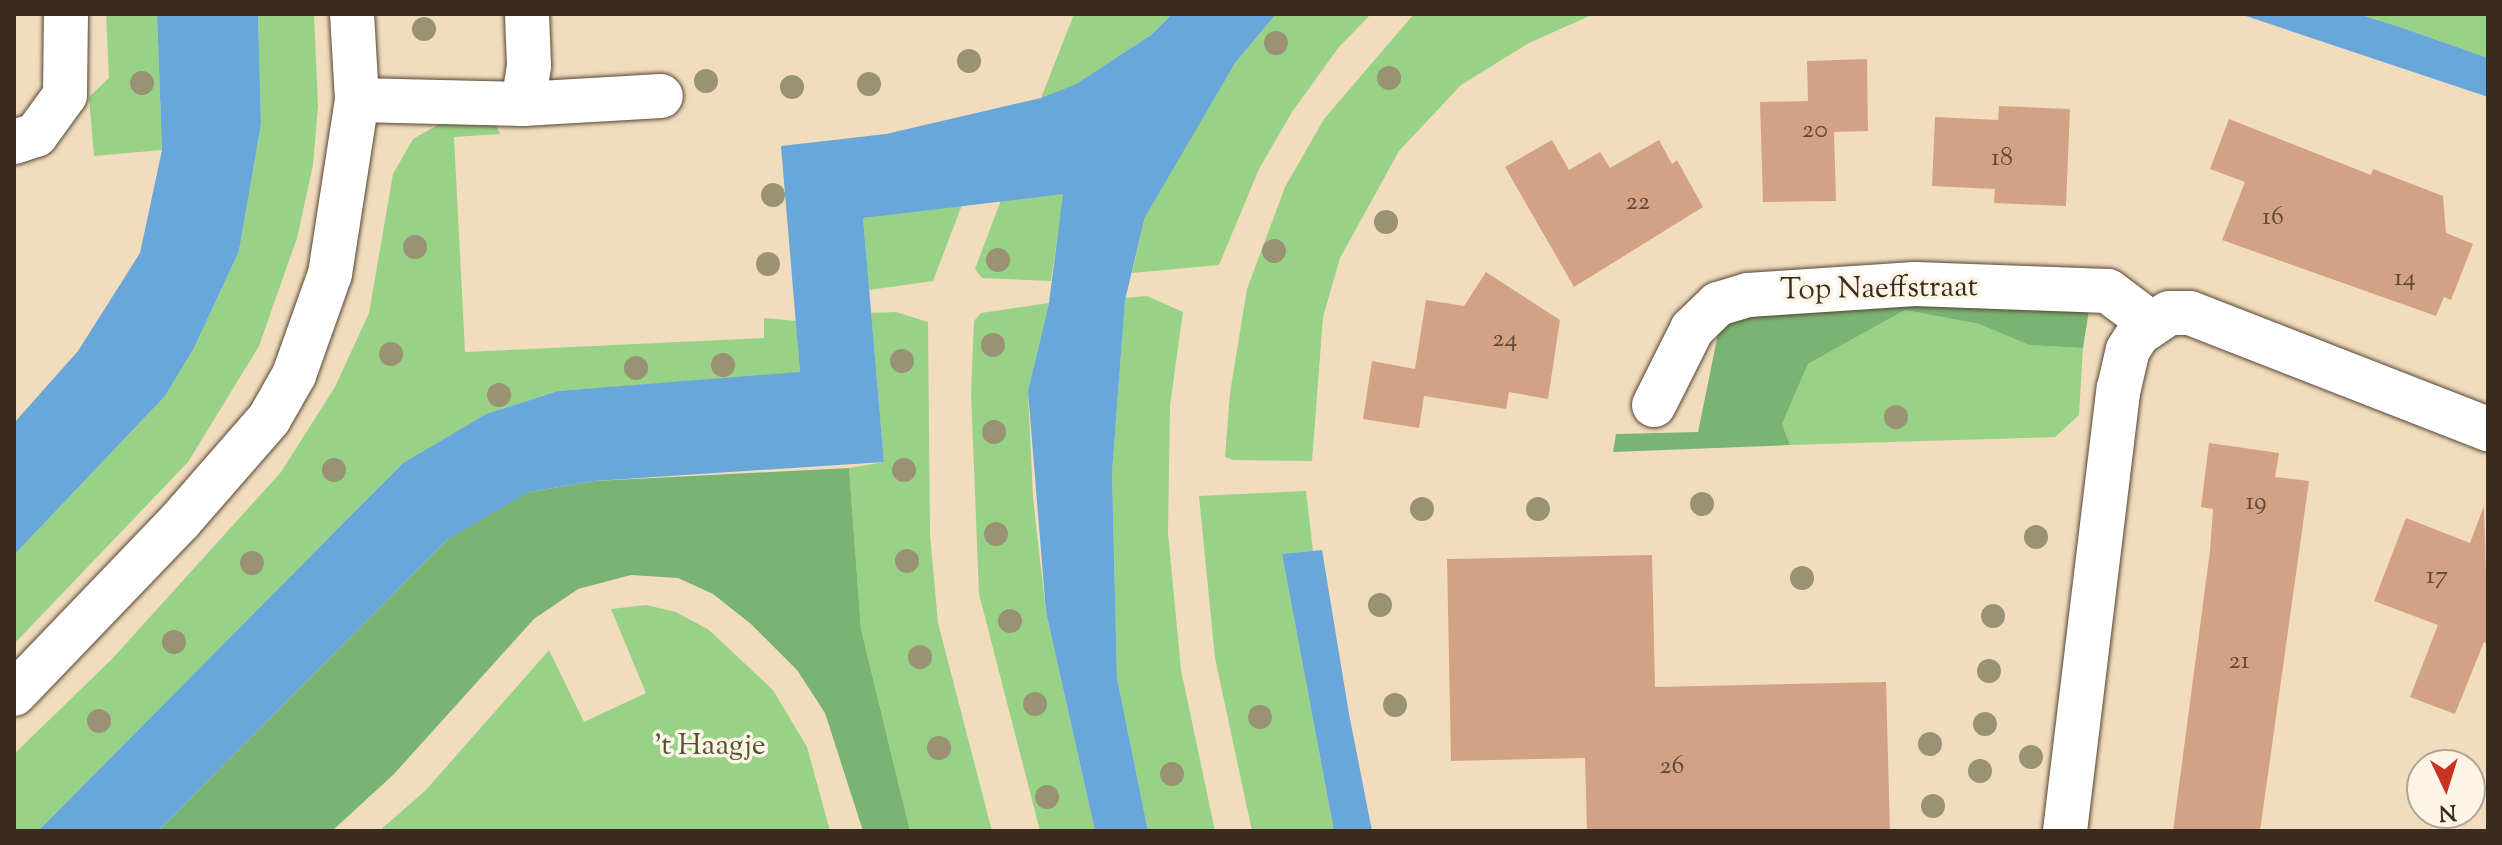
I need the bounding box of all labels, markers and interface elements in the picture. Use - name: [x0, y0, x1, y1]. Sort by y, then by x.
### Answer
- house number: 20: [1802, 115, 1828, 147]
- house number: 18: [1991, 143, 2013, 175]
- house number: 22: [1626, 187, 1650, 219]
- house number: 16: [2262, 202, 2284, 234]
- house number: 14: [2394, 263, 2416, 295]
- street label: Top Naeffstraat: [1780, 270, 1978, 310]
- house number: 24: [1492, 324, 1518, 356]
- house number: 19: [2245, 487, 2267, 519]
- house number: 17: [2426, 561, 2448, 593]
- house number: 21: [2228, 646, 2250, 678]
- park label: 't Haagje: [654, 729, 766, 765]
- north arrow: [2406, 749, 2486, 829]
- house number: 26: [1659, 751, 1685, 783]
- text: N: [2438, 794, 2457, 828]

